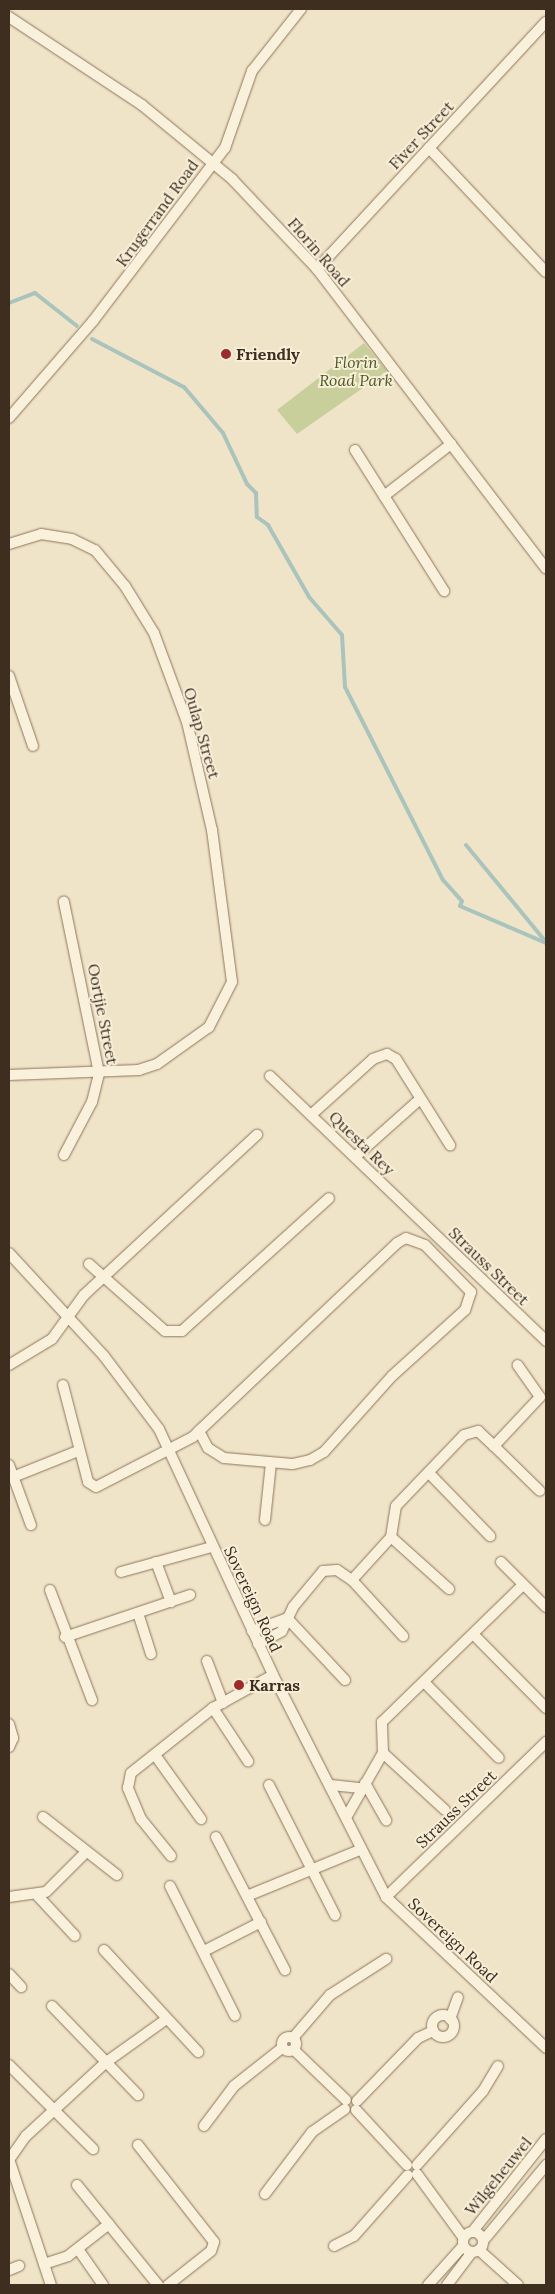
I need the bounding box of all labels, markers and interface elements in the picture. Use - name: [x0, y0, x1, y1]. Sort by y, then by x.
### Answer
- street label: Fiver Street: [385, 97, 457, 173]
- street label: Krugerrand Road: [112, 156, 202, 270]
- street label: Florin Road: [284, 214, 354, 290]
- place label: Friendly: [236, 344, 300, 364]
- marker: Friendly: [220, 348, 232, 360]
- park label: Florin Road Park: [319, 352, 393, 390]
- street label: Oulap Street: [180, 685, 224, 781]
- street label: Oortjie Street: [84, 962, 122, 1066]
- street label: Questa Rey: [325, 1107, 399, 1179]
- street label: Strauss Street: [445, 1223, 533, 1309]
- street label: Sovereign Road: [220, 1543, 286, 1655]
- place label: Karras: [249, 1675, 300, 1695]
- marker: Karras: [233, 1679, 245, 1691]
- street label: Strauss Street: [412, 1766, 500, 1852]
- street label: Sovereign Road: [404, 1894, 502, 1986]
- street label: Wilgeheuwel: [461, 2133, 535, 2219]

